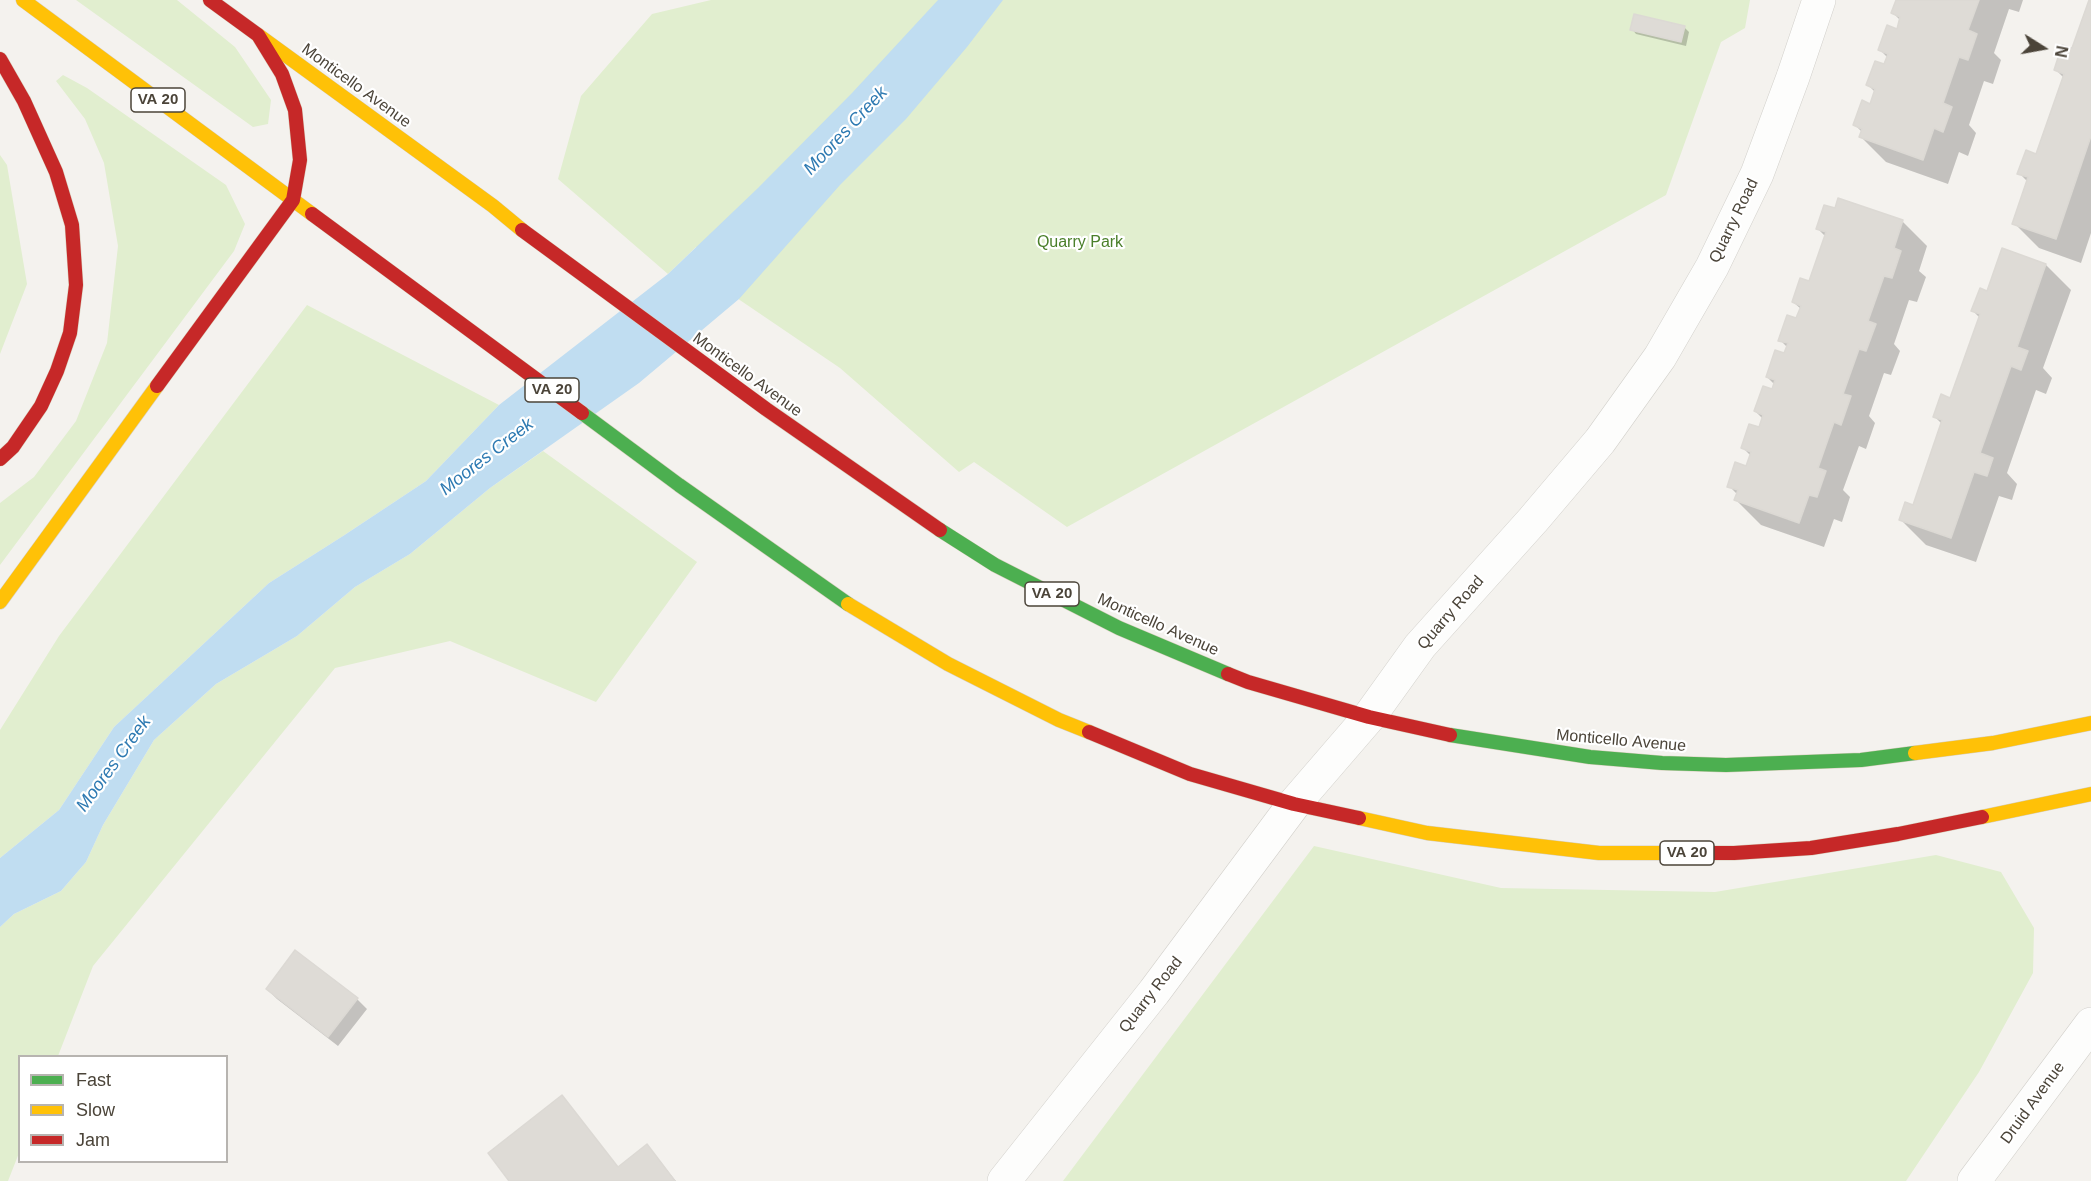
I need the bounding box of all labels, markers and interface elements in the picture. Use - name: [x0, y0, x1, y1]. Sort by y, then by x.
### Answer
- north arrow: [2013, 18, 2073, 78]
- street label: Monticello Avenue: [298, 40, 414, 132]
- text: N: [2052, 44, 2071, 59]
- water label: Moores Creek: [800, 82, 892, 180]
- road number: VA 20: [131, 88, 185, 112]
- street label: Quarry Road: [1705, 176, 1763, 266]
- park label: Quarry Park: [1037, 233, 1123, 253]
- street label: Monticello Avenue: [689, 329, 805, 421]
- road number: VA 20: [525, 378, 579, 402]
- water label: Moores Creek: [436, 414, 538, 500]
- street label: Quarry Road: [1414, 572, 1488, 654]
- road number: VA 20: [1025, 582, 1079, 606]
- street label: Monticello Avenue: [1095, 590, 1221, 660]
- water label: Moores Creek: [72, 712, 156, 816]
- street label: Monticello Avenue: [1555, 726, 1687, 756]
- road number: VA 20: [1660, 841, 1714, 865]
- street label: Quarry Road: [1115, 953, 1187, 1037]
- legend: [18, 1055, 228, 1163]
- street label: Druid Avenue: [1997, 1058, 2069, 1148]
- text: Fast: [76, 1070, 111, 1090]
- text: Slow: [76, 1100, 115, 1120]
- text: Jam: [76, 1130, 110, 1150]

